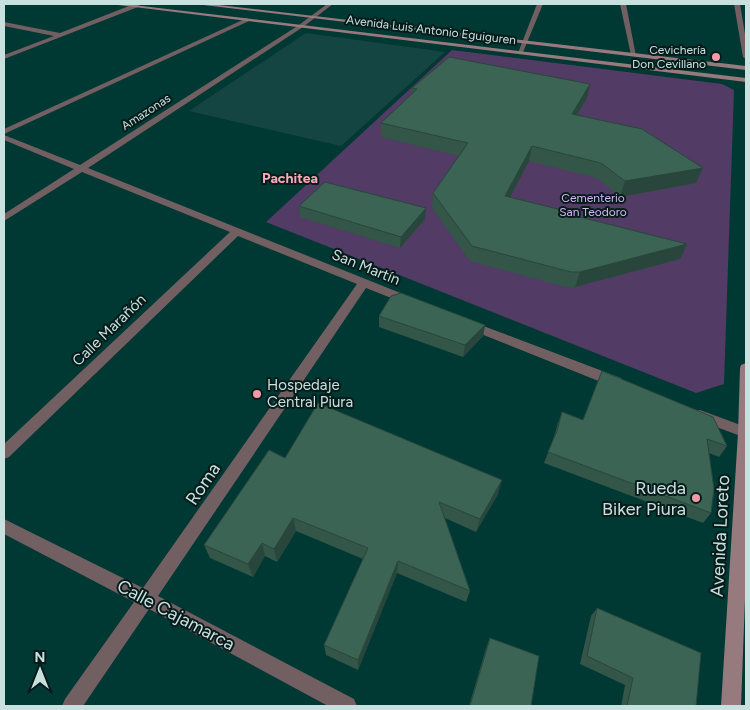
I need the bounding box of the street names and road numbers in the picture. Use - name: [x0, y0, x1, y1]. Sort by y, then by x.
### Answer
- street label: Avenida Luis Antonio Eguiguren: [345, 13, 517, 47]
- street label: Amazonas: [119, 91, 174, 133]
- street label: San Martín: [329, 245, 403, 289]
- street label: Calle Marañón: [68, 290, 150, 370]
- street label: Roma: [181, 459, 225, 509]
- street label: Avenida Loreto: [706, 474, 734, 598]
- street label: Calle Cajamarca: [113, 575, 239, 655]

